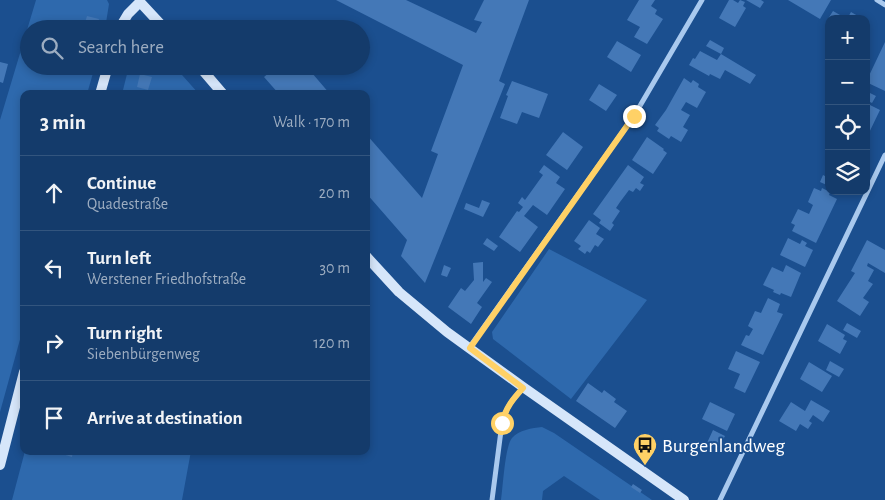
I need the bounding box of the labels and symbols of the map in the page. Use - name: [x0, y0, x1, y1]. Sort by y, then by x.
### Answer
- route end: [623, 105, 646, 128]
- route start: [491, 412, 514, 435]
- bus stop icon: Burgenlandweg: [632, 432, 658, 466]
- place label: Burgenlandweg: [662, 436, 785, 456]

